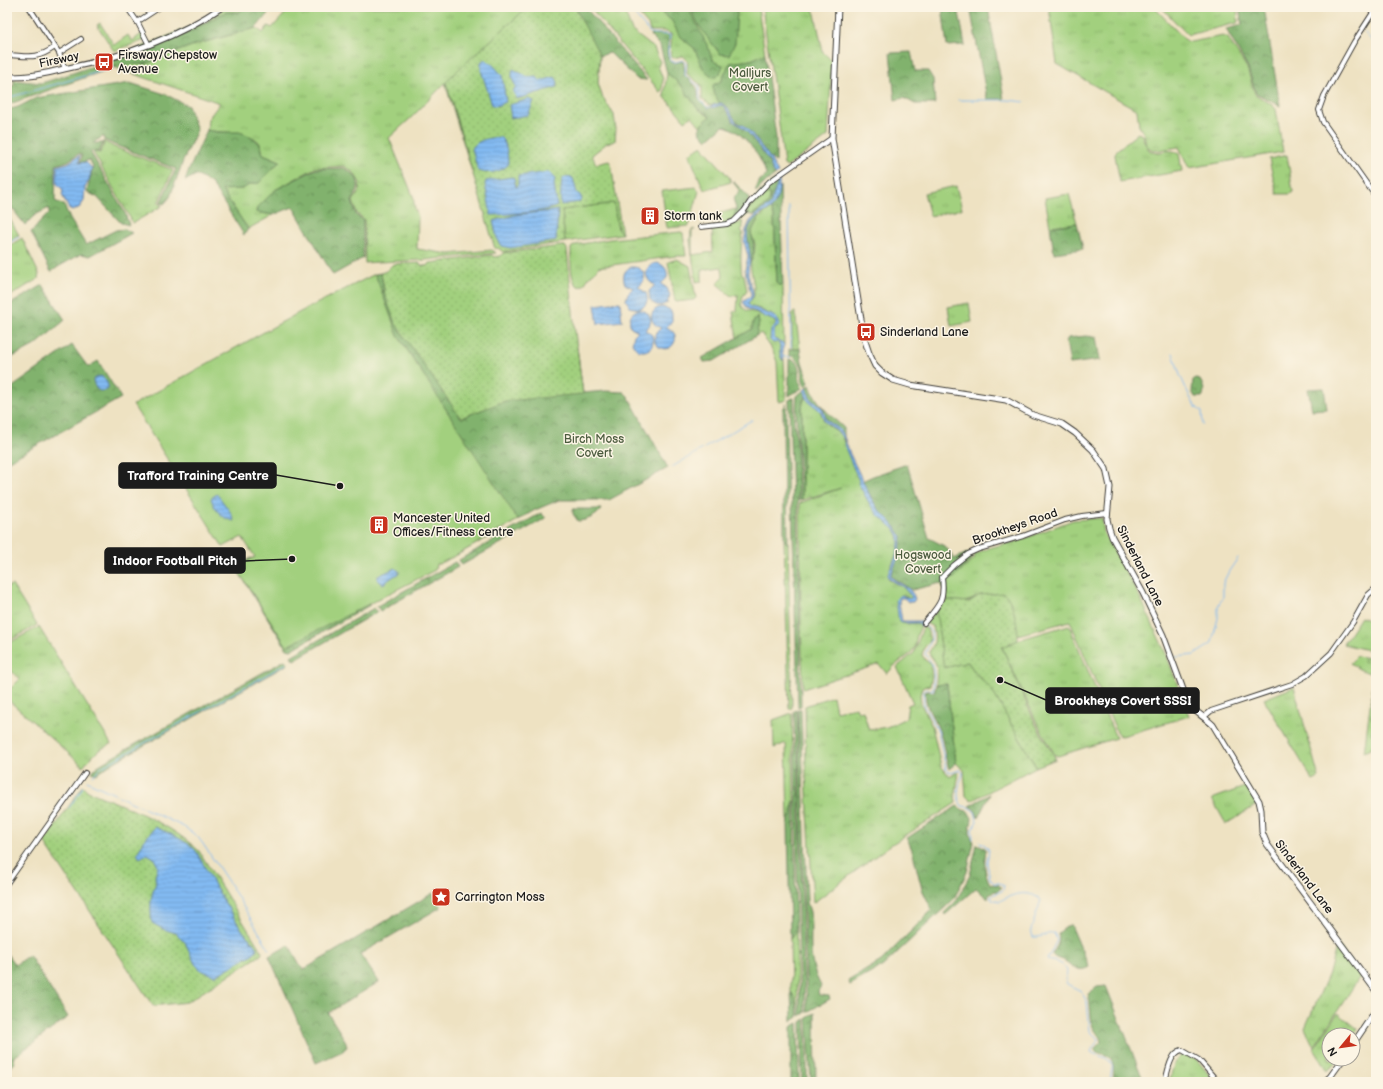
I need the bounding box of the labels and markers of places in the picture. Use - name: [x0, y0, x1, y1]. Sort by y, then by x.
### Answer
- place label: Firsway/Chepstow Avenue: [118, 48, 217, 77]
- bus stop icon: Firsway/Chepstow Avenue: [93, 51, 115, 73]
- building icon: Storm tank: [639, 205, 661, 227]
- place label: Storm tank: [664, 209, 722, 224]
- bus stop icon: Sinderland Lane: [855, 321, 877, 343]
- place label: Sinderland Lane: [880, 325, 969, 340]
- callout: Trafford Training Centre: [119, 463, 276, 488]
- place label: Mancester United Offices/Fitness centre: [393, 511, 513, 540]
- building icon: Mancester United Offices/Fitness centre: [368, 514, 390, 536]
- callout: Indoor Football Pitch: [105, 548, 245, 573]
- callout: Brookheys Covert SSSI: [1046, 688, 1199, 713]
- place icon: Carrington Moss: [430, 886, 452, 908]
- place label: Carrington Moss: [455, 890, 545, 905]

